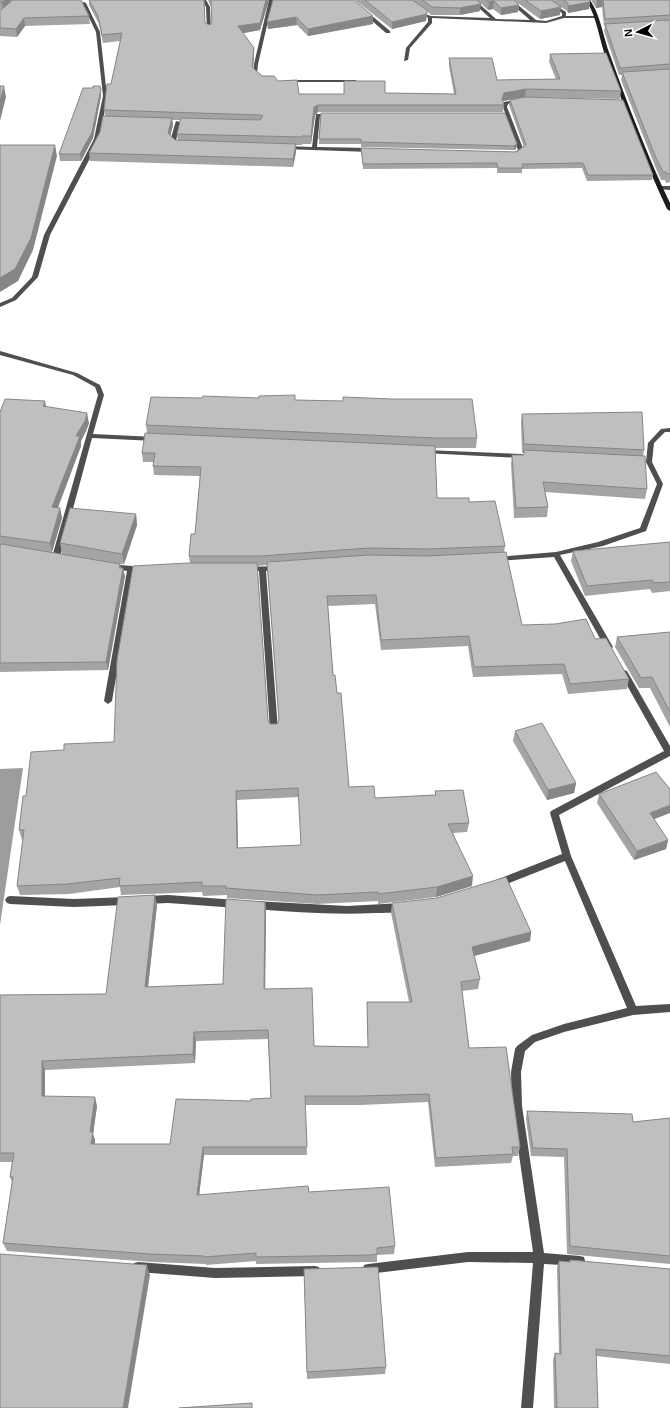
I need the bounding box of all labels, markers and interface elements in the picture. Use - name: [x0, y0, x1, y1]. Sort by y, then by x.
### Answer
- north arrow: [618, 12, 658, 52]
- text: N: [622, 28, 634, 38]

